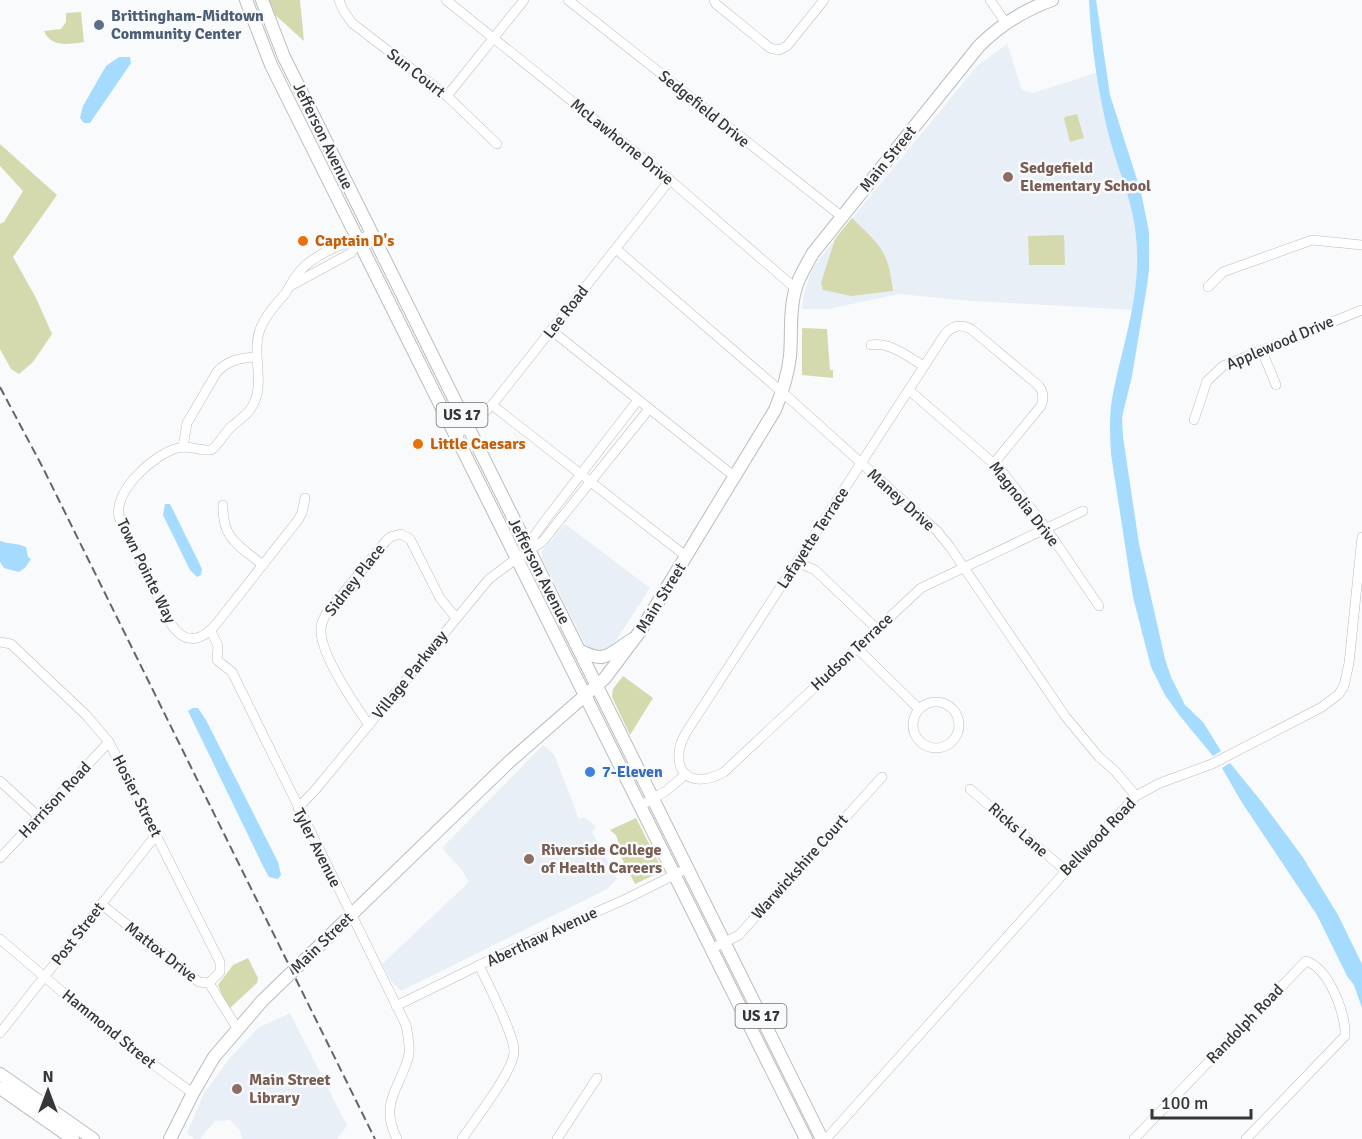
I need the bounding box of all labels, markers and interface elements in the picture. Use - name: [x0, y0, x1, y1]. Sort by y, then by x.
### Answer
- place label: Brittingham-Midtown Community Center: [111, 6, 264, 44]
- marker: Brittingham-Midtown Community Center: [92, 18, 106, 32]
- street label: Sun Court: [383, 44, 449, 102]
- street label: Sedgefield Drive: [654, 66, 754, 152]
- street label: Jefferson Avenue: [288, 79, 358, 193]
- street label: McLawhorne Drive: [566, 94, 678, 190]
- street label: Main Street: [855, 122, 921, 196]
- place label: Sedgefield Elementary School: [1020, 158, 1151, 196]
- marker: Sedgefield Elementary School: [1001, 170, 1015, 184]
- place label: Captain D's: [315, 231, 394, 251]
- marker: Captain D's: [296, 234, 310, 248]
- street label: Lee Road: [539, 282, 593, 342]
- street label: Applewood Drive: [1223, 311, 1337, 375]
- road number: US 17: [436, 403, 488, 427]
- place label: Little Caesars: [430, 434, 526, 454]
- marker: Little Caesars: [411, 437, 425, 451]
- street label: Magnolia Drive: [984, 457, 1064, 551]
- street label: Maney Drive: [863, 464, 939, 536]
- street label: Lafayette Terrace: [773, 483, 853, 593]
- street label: Jefferson Avenue: [504, 514, 574, 628]
- street label: Town Pointe Way: [112, 515, 180, 627]
- street label: Sidney Place: [320, 540, 390, 620]
- street label: Main Street: [631, 559, 691, 637]
- street label: Hudson Terrace: [807, 609, 897, 695]
- street label: Village Parkway: [368, 626, 452, 723]
- street label: Hosier Street: [108, 752, 166, 841]
- street label: Harrison Road: [15, 758, 95, 842]
- place label: 7-Eleven: [602, 762, 663, 782]
- marker: 7-Eleven: [583, 765, 597, 779]
- street label: Bellwood Road: [1056, 794, 1140, 880]
- street label: Ricks Lane: [984, 798, 1052, 862]
- street label: Tyler Avenue: [289, 805, 345, 891]
- street label: Warwickshire Court: [748, 810, 853, 924]
- place label: Riverside College of Health Careers: [541, 840, 662, 878]
- marker: Riverside College of Health Careers: [522, 852, 536, 866]
- street label: Post Street: [47, 898, 109, 970]
- street label: Aberthaw Avenue: [483, 903, 601, 971]
- street label: Main Street: [287, 908, 358, 978]
- street label: Mattox Drive: [121, 917, 201, 987]
- street label: Randolph Road: [1202, 980, 1288, 1068]
- street label: Hammond Street: [58, 985, 160, 1073]
- road number: US 17: [736, 1004, 786, 1028]
- north arrow: [18, 1061, 78, 1121]
- text: N: [42, 1067, 54, 1087]
- place label: Main Street Library: [249, 1070, 331, 1108]
- marker: Main Street Library: [230, 1082, 244, 1096]
- scale bar: [1152, 1082, 1251, 1120]
- text: 100 m: [1161, 1092, 1208, 1114]

